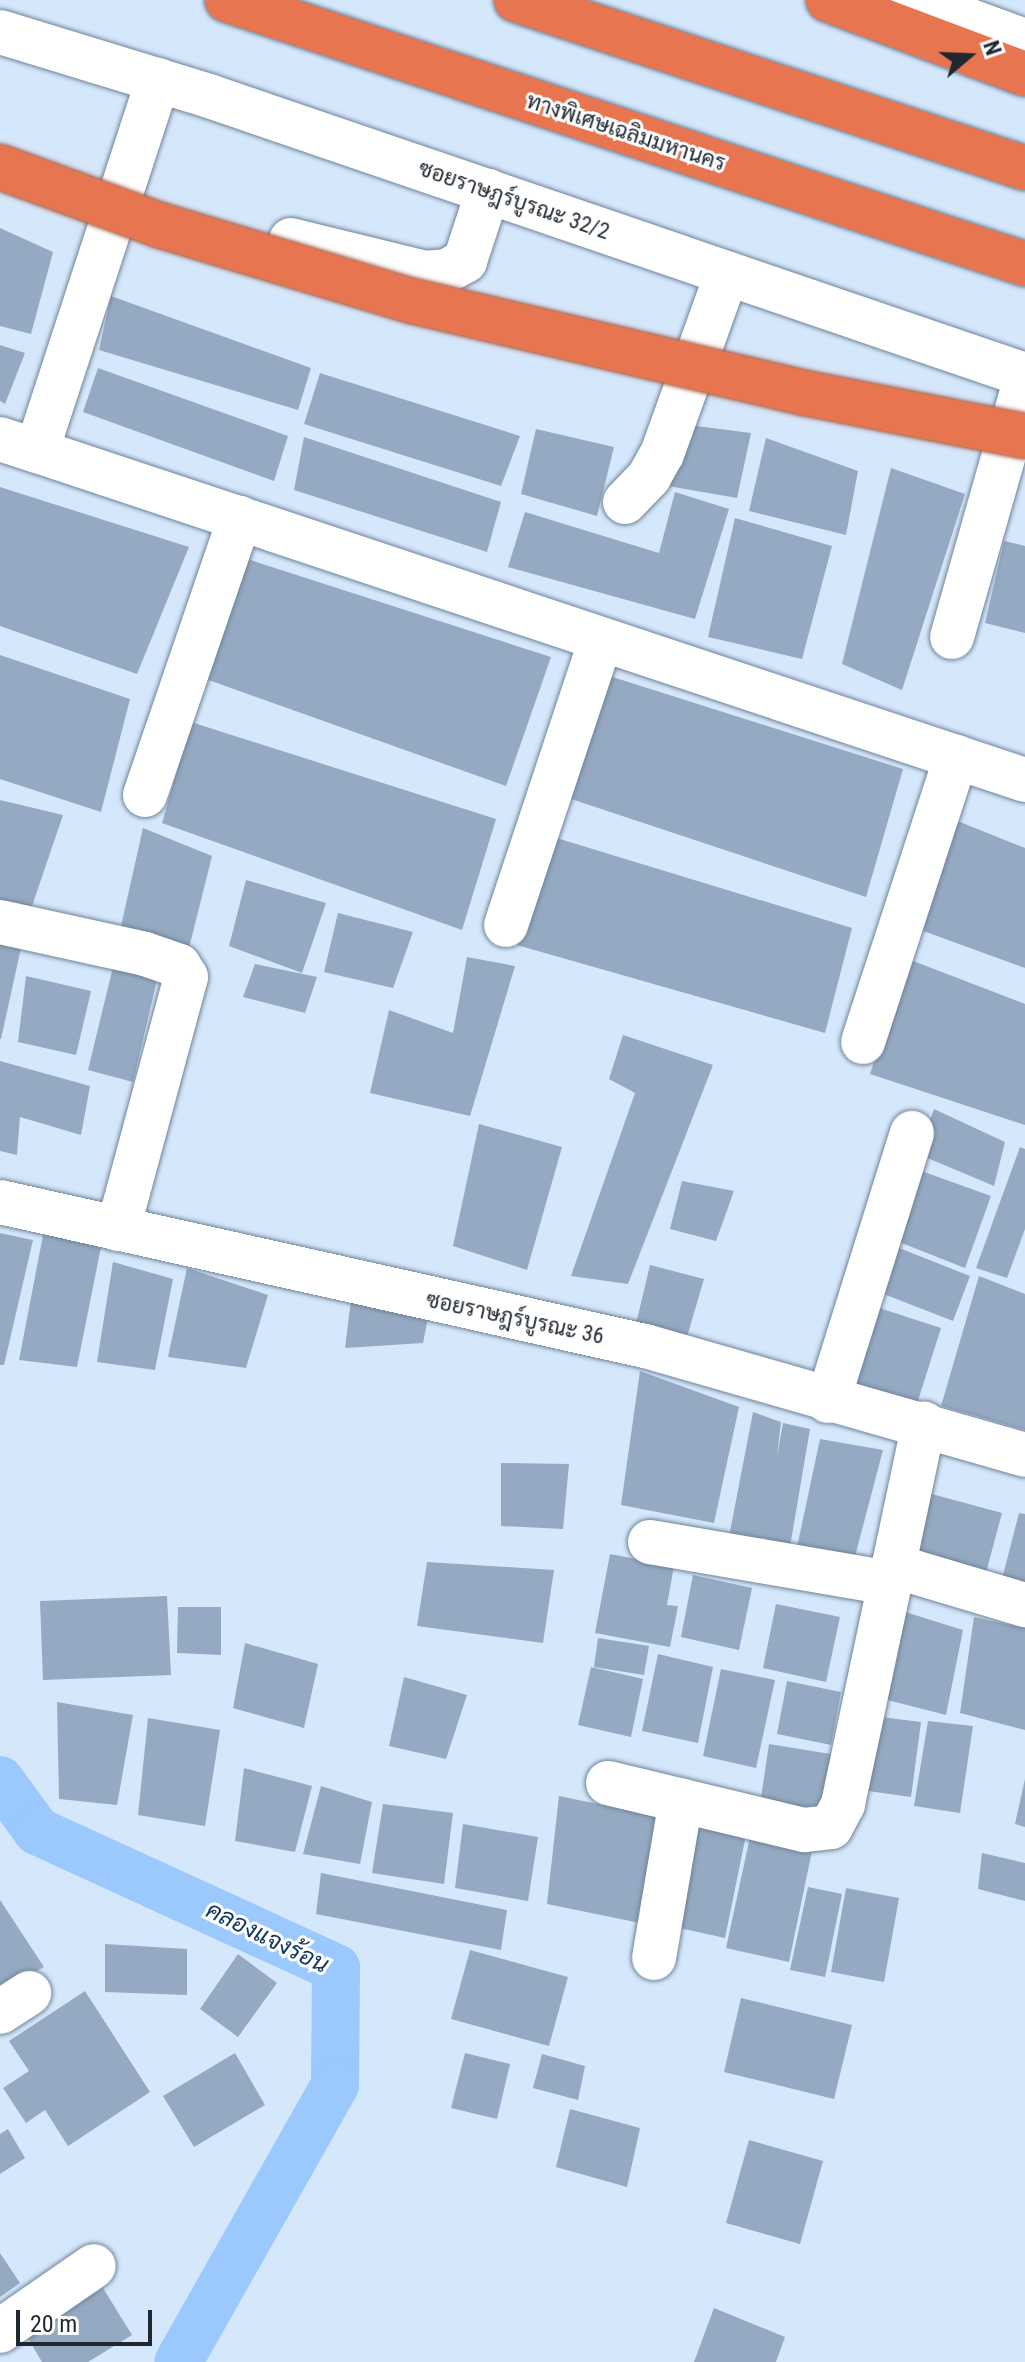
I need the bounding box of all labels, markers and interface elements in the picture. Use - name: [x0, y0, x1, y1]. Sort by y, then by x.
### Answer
- north arrow: [929, 16, 1009, 96]
- text: N: [978, 38, 1006, 58]
- street label: ทางพิเศษเฉลิมมหานคร: [523, 87, 729, 177]
- street label: ซอยราษฎร์บูรณะ 32/2: [415, 155, 613, 245]
- street label: ซอยราษฎร์บูรณะ 36: [424, 1286, 606, 1350]
- water label: คลองแจงร้อน: [201, 1896, 333, 1980]
- scale bar: [20, 2294, 156, 2344]
- text: 20 m: [30, 2310, 77, 2338]

